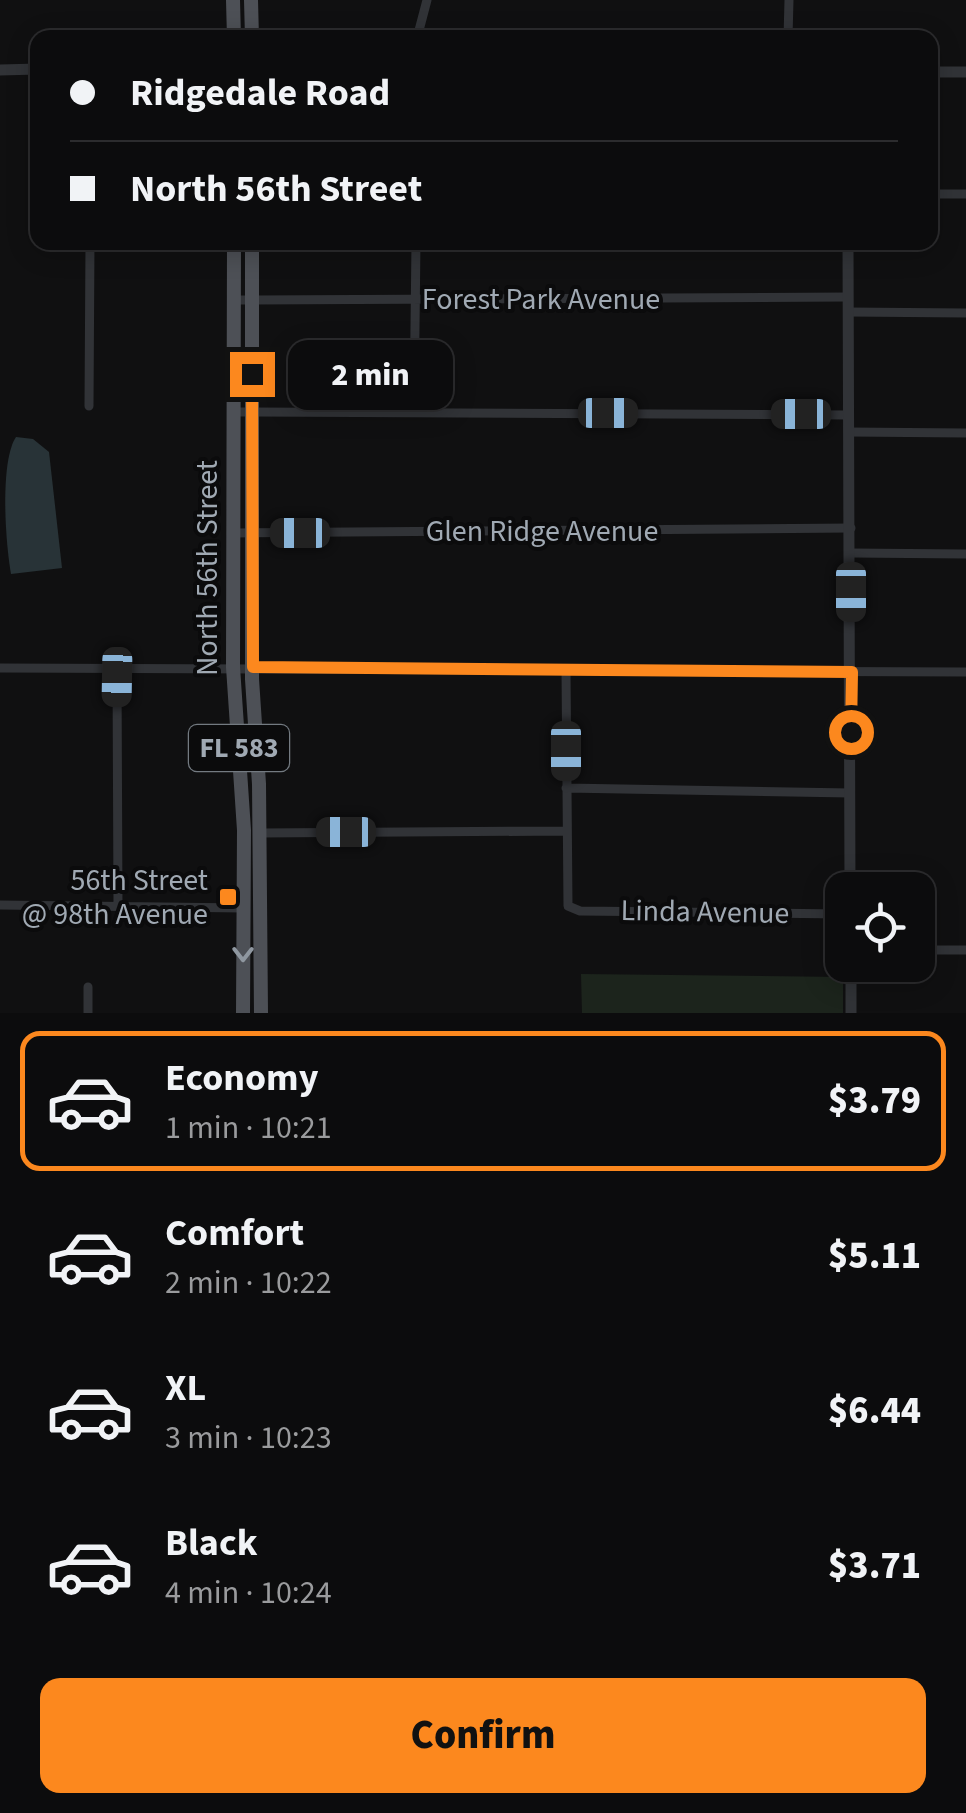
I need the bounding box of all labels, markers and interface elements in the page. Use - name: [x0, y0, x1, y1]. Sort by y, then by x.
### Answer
- text: Ridgedale Road: [130, 66, 390, 120]
- text: North 56th Street: [130, 162, 422, 216]
- street label: Forest Park Avenue: [422, 278, 660, 321]
- callout: 2 min: [287, 339, 452, 409]
- route end: [230, 352, 275, 397]
- text: 2 min: [331, 352, 410, 398]
- car: [578, 398, 638, 428]
- car: [771, 399, 831, 429]
- street label: North 56th Street: [186, 460, 229, 676]
- street label: Glen Ridge Avenue: [426, 510, 658, 553]
- car: [270, 518, 330, 548]
- car: [836, 562, 866, 622]
- car: [101, 647, 133, 707]
- route start: [829, 710, 874, 755]
- car: [551, 721, 581, 781]
- road number: FL 583: [189, 725, 289, 771]
- car: [316, 817, 376, 847]
- place label: 56th Street @ 98th Avenue: [22, 859, 208, 936]
- map controls: [825, 872, 935, 982]
- button: locate: [825, 872, 935, 982]
- marker: 56th Street @ 98th Avenue: [217, 886, 239, 908]
- street label: Linda Avenue: [620, 889, 790, 935]
- one-way arrow: [232, 946, 254, 962]
- text: Economy: [165, 1051, 318, 1105]
- icon: car: [45, 1056, 135, 1146]
- text: $3.79: [828, 1074, 921, 1128]
- text: 1 min · 10:21: [165, 1105, 332, 1151]
- text: Comfort: [165, 1206, 304, 1260]
- icon: car: [45, 1211, 135, 1301]
- text: $5.11: [828, 1229, 921, 1283]
- text: 2 min · 10:22: [165, 1260, 332, 1306]
- text: XL: [165, 1361, 206, 1415]
- icon: car: [45, 1366, 135, 1456]
- text: $6.44: [828, 1384, 921, 1438]
- text: 3 min · 10:23: [165, 1415, 332, 1461]
- text: Black: [165, 1516, 258, 1570]
- icon: car: [45, 1521, 135, 1611]
- text: $3.71: [828, 1539, 921, 1593]
- text: 4 min · 10:24: [165, 1570, 332, 1616]
- button: Confirm: [40, 1678, 926, 1793]

